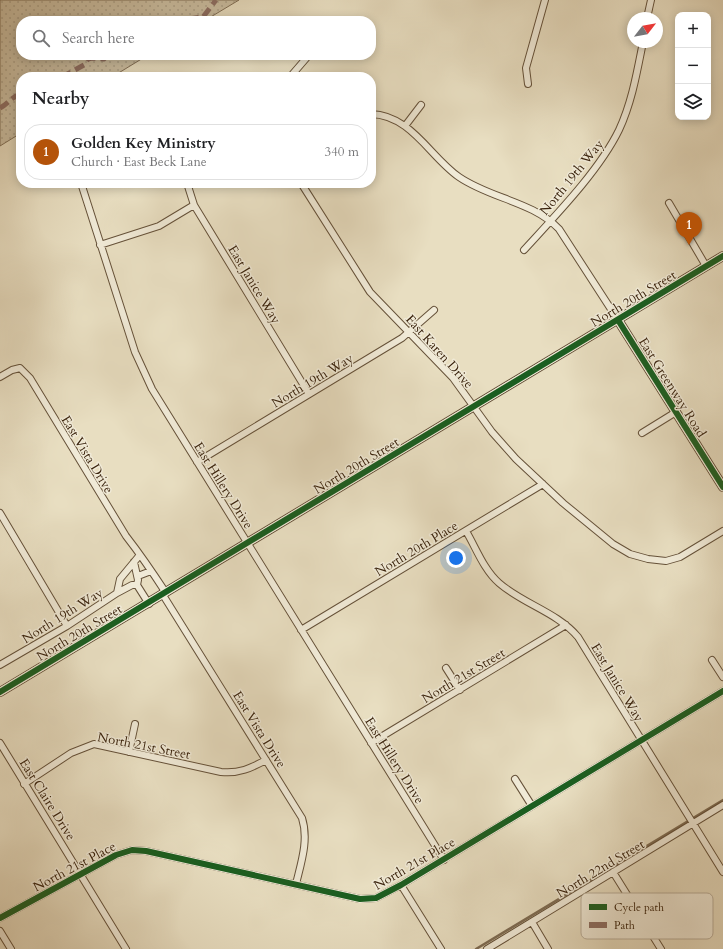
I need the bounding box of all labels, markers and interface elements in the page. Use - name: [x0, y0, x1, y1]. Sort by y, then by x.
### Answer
- north arrow: [627, 12, 663, 48]
- map controls: [675, 12, 711, 120]
- button: +: [675, 12, 711, 48]
- search box: [16, 16, 376, 60]
- icon: search: [30, 27, 52, 49]
- text: Search here: [62, 28, 135, 48]
- button: −: [675, 48, 711, 84]
- button: layers: [675, 84, 711, 120]
- text: Nearby: [32, 87, 89, 110]
- text: Golden Key Ministry: [71, 133, 216, 153]
- street label: North 19th Way: [536, 136, 608, 219]
- text: 1: [43, 143, 49, 161]
- text: 340 m: [325, 143, 359, 161]
- text: Church · East Beck Lane: [71, 153, 207, 171]
- pin: 1: [676, 212, 702, 245]
- street label: East Janice Way: [224, 242, 285, 327]
- street label: North 20th Street: [587, 266, 680, 332]
- street label: East Karen Drive: [401, 311, 477, 393]
- street label: East Greenway Road: [634, 334, 710, 441]
- street label: North 19th Way: [268, 349, 357, 412]
- street label: East Vista Drive: [57, 412, 118, 497]
- street label: North 20th Street: [310, 433, 403, 499]
- street label: East Hillery Drive: [189, 439, 257, 532]
- street label: North 20th Place: [372, 517, 462, 581]
- your location: [446, 548, 466, 568]
- street label: North 19th Way: [19, 584, 107, 648]
- street label: North 20th Street: [33, 600, 126, 666]
- street label: East Janice Way: [587, 640, 648, 725]
- street label: North 21st Street: [419, 644, 508, 708]
- street label: East Vista Drive: [228, 688, 290, 772]
- street label: East Hillery Drive: [360, 714, 428, 807]
- street label: North 21st Street: [96, 728, 192, 764]
- street label: East Claire Drive: [15, 755, 80, 844]
- street label: North 21st Place: [370, 833, 459, 894]
- street label: North 22nd Street: [553, 835, 648, 902]
- street label: North 21st Place: [30, 837, 119, 896]
- legend: [581, 893, 713, 939]
- text: Cycle path: [614, 900, 664, 915]
- text: Path: [614, 918, 635, 933]

